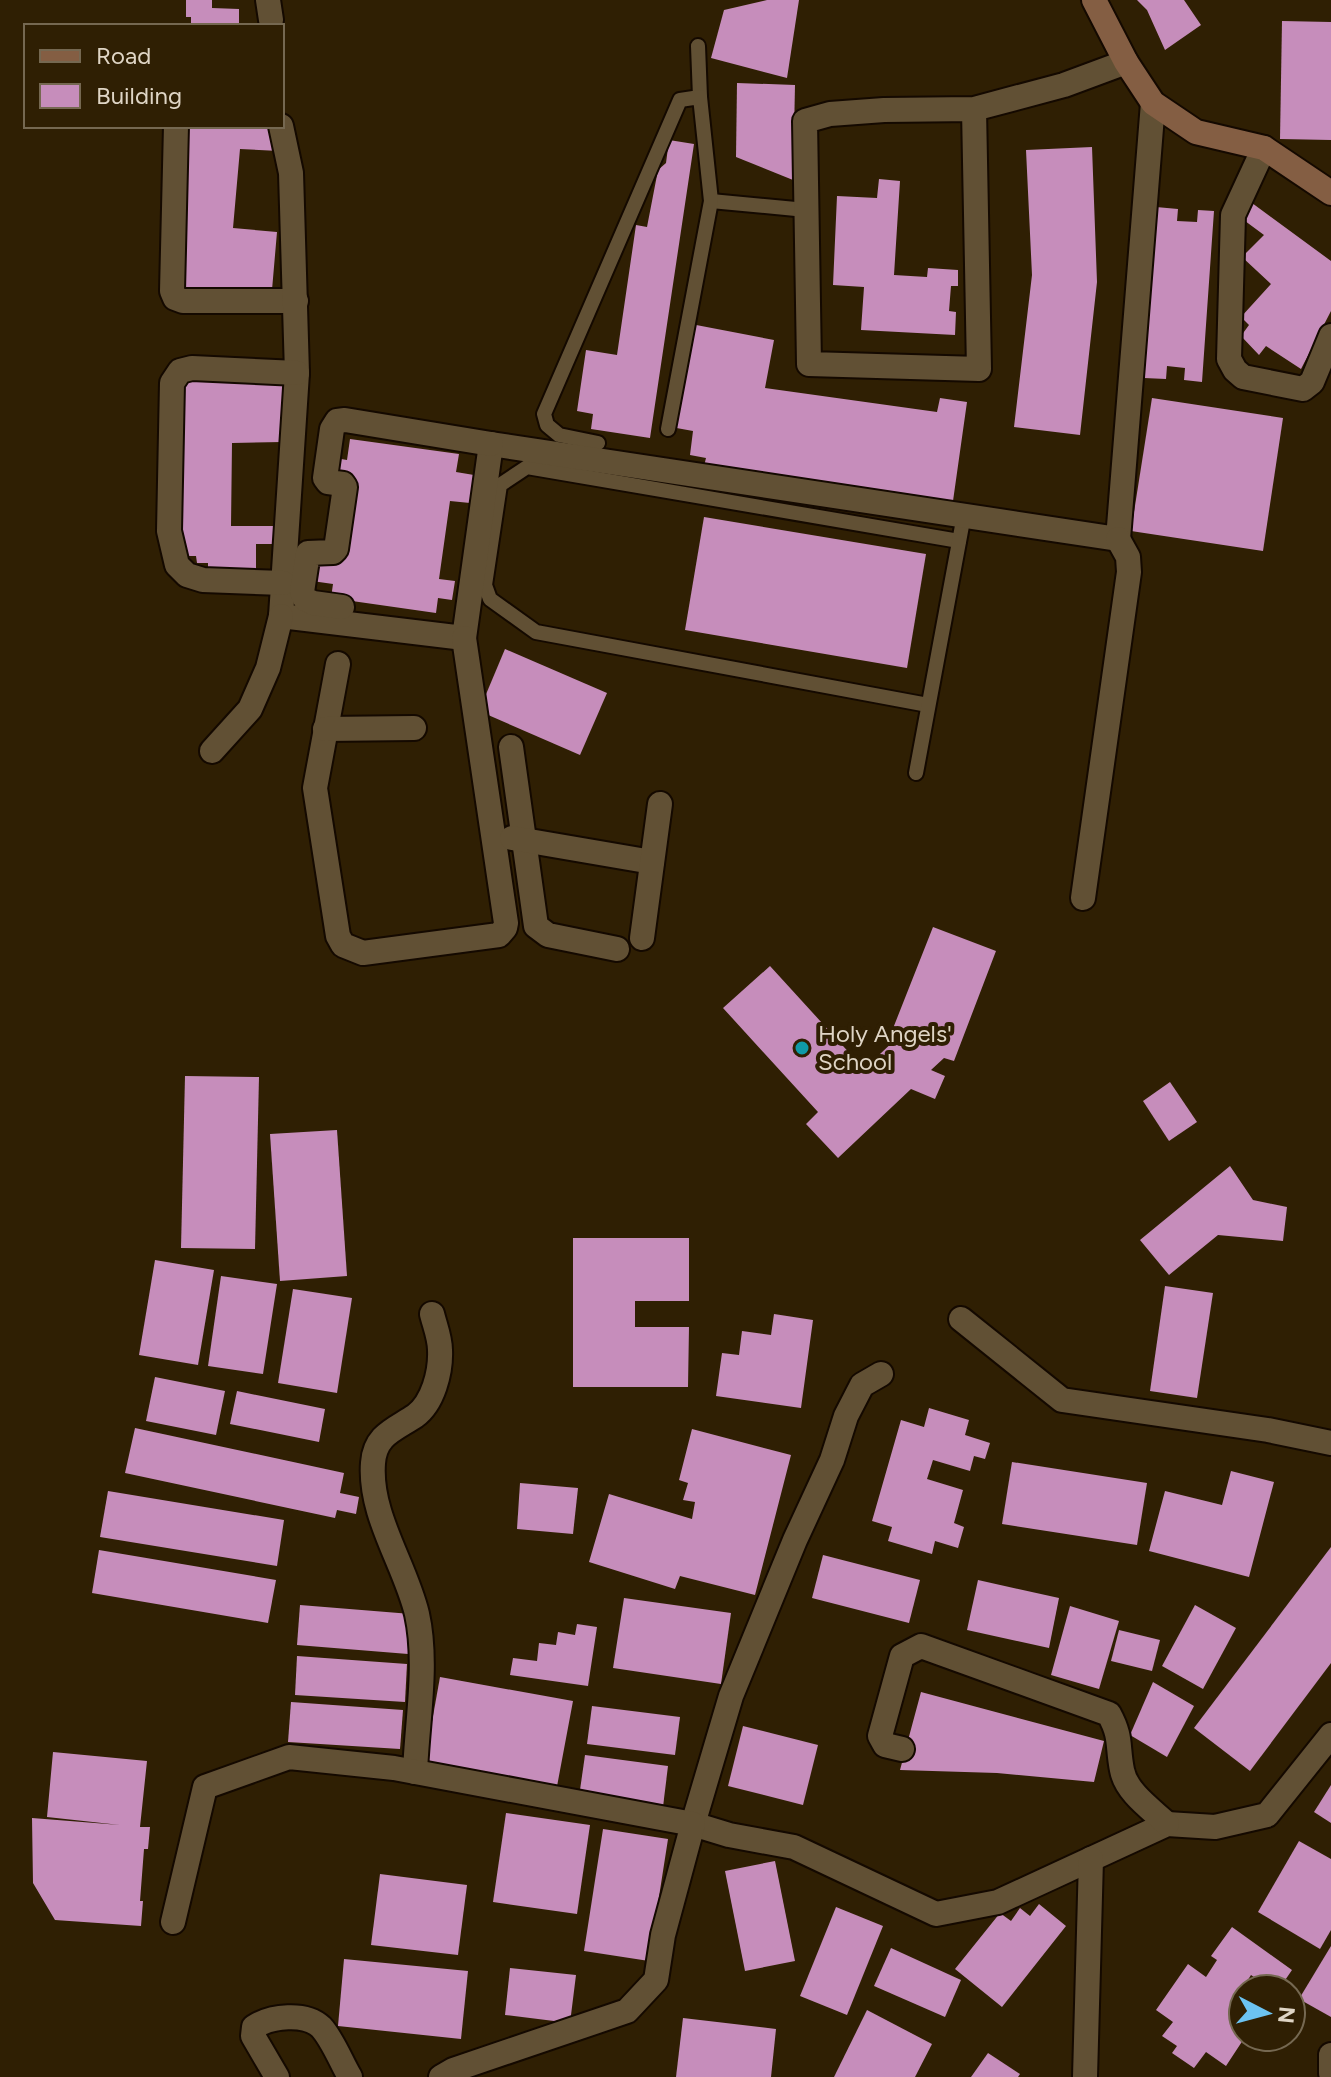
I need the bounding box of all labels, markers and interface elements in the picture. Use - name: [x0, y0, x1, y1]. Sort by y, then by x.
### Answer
- legend: [24, 24, 284, 128]
- text: Road: [96, 41, 151, 70]
- text: Building: [96, 81, 182, 110]
- place label: Holy Angels' School: [818, 1019, 952, 1076]
- marker: Holy Angels' School: [793, 1039, 811, 1057]
- north arrow: [1227, 1973, 1307, 2053]
- text: N: [1272, 2005, 1301, 2025]

